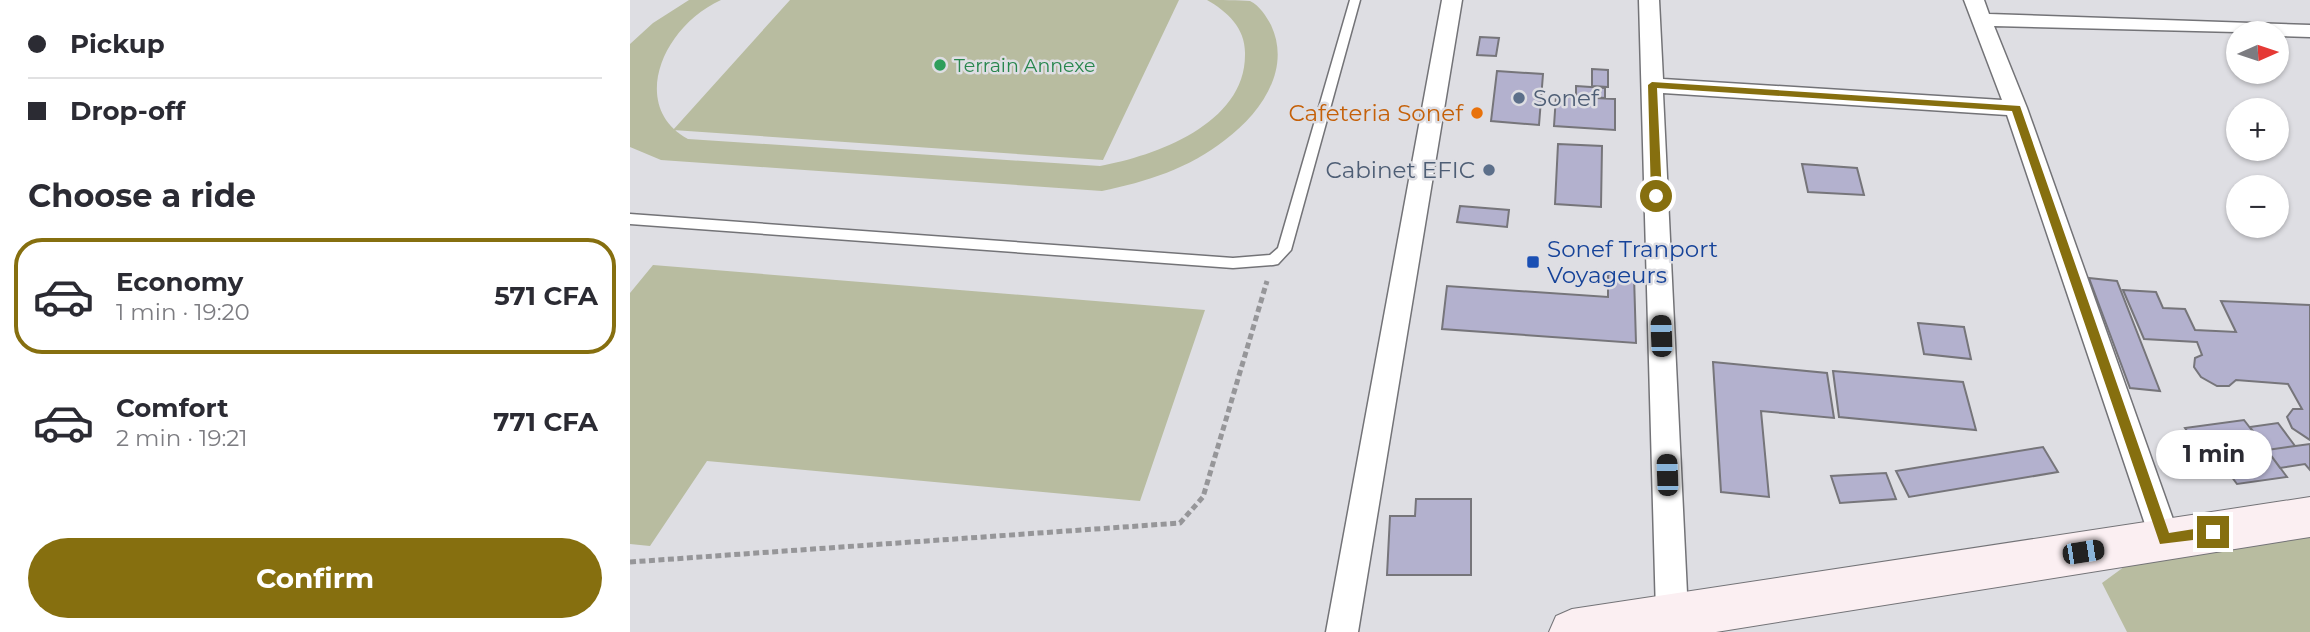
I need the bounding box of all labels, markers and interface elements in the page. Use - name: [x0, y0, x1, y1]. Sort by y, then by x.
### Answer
- north arrow: [2226, 21, 2289, 84]
- map controls: [2226, 21, 2289, 238]
- text: Pickup: [70, 28, 165, 60]
- place label: Terrain Annexe: [954, 54, 1096, 77]
- marker: Terrain Annexe: [932, 57, 948, 73]
- place label: Sonef: [1533, 84, 1600, 112]
- marker: Sonef: [1511, 90, 1527, 106]
- text: Drop-off: [70, 95, 185, 127]
- button: +: [2226, 98, 2289, 161]
- place label: Cafeteria Sonef: [1288, 99, 1464, 127]
- marker: Cafeteria Sonef: [1469, 105, 1485, 121]
- place label: Cabinet EFIC: [1326, 156, 1475, 184]
- marker: Cabinet EFIC: [1481, 162, 1497, 178]
- button: −: [2226, 175, 2289, 238]
- text: Choose a ride: [28, 176, 256, 215]
- route start: [1640, 180, 1672, 212]
- place label: Sonef Tranport Voyageurs: [1547, 235, 1718, 289]
- marker: Sonef Tranport Voyageurs: [1525, 254, 1541, 270]
- icon: car: [32, 265, 95, 328]
- text: Economy: [116, 266, 243, 298]
- text: 571 CFA: [494, 280, 598, 312]
- text: 1 min · 19:20: [116, 298, 250, 326]
- car: [1650, 315, 1673, 357]
- icon: car: [32, 391, 95, 454]
- text: Comfort: [116, 392, 228, 424]
- text: 771 CFA: [493, 406, 598, 438]
- text: 2 min · 19:21: [116, 424, 248, 452]
- callout: 1 min: [2155, 430, 2271, 480]
- text: 1 min: [2183, 440, 2245, 468]
- car: [1656, 454, 1679, 496]
- route end: [2197, 516, 2229, 548]
- button: Confirm: [28, 538, 602, 618]
- car: [2061, 538, 2106, 566]

